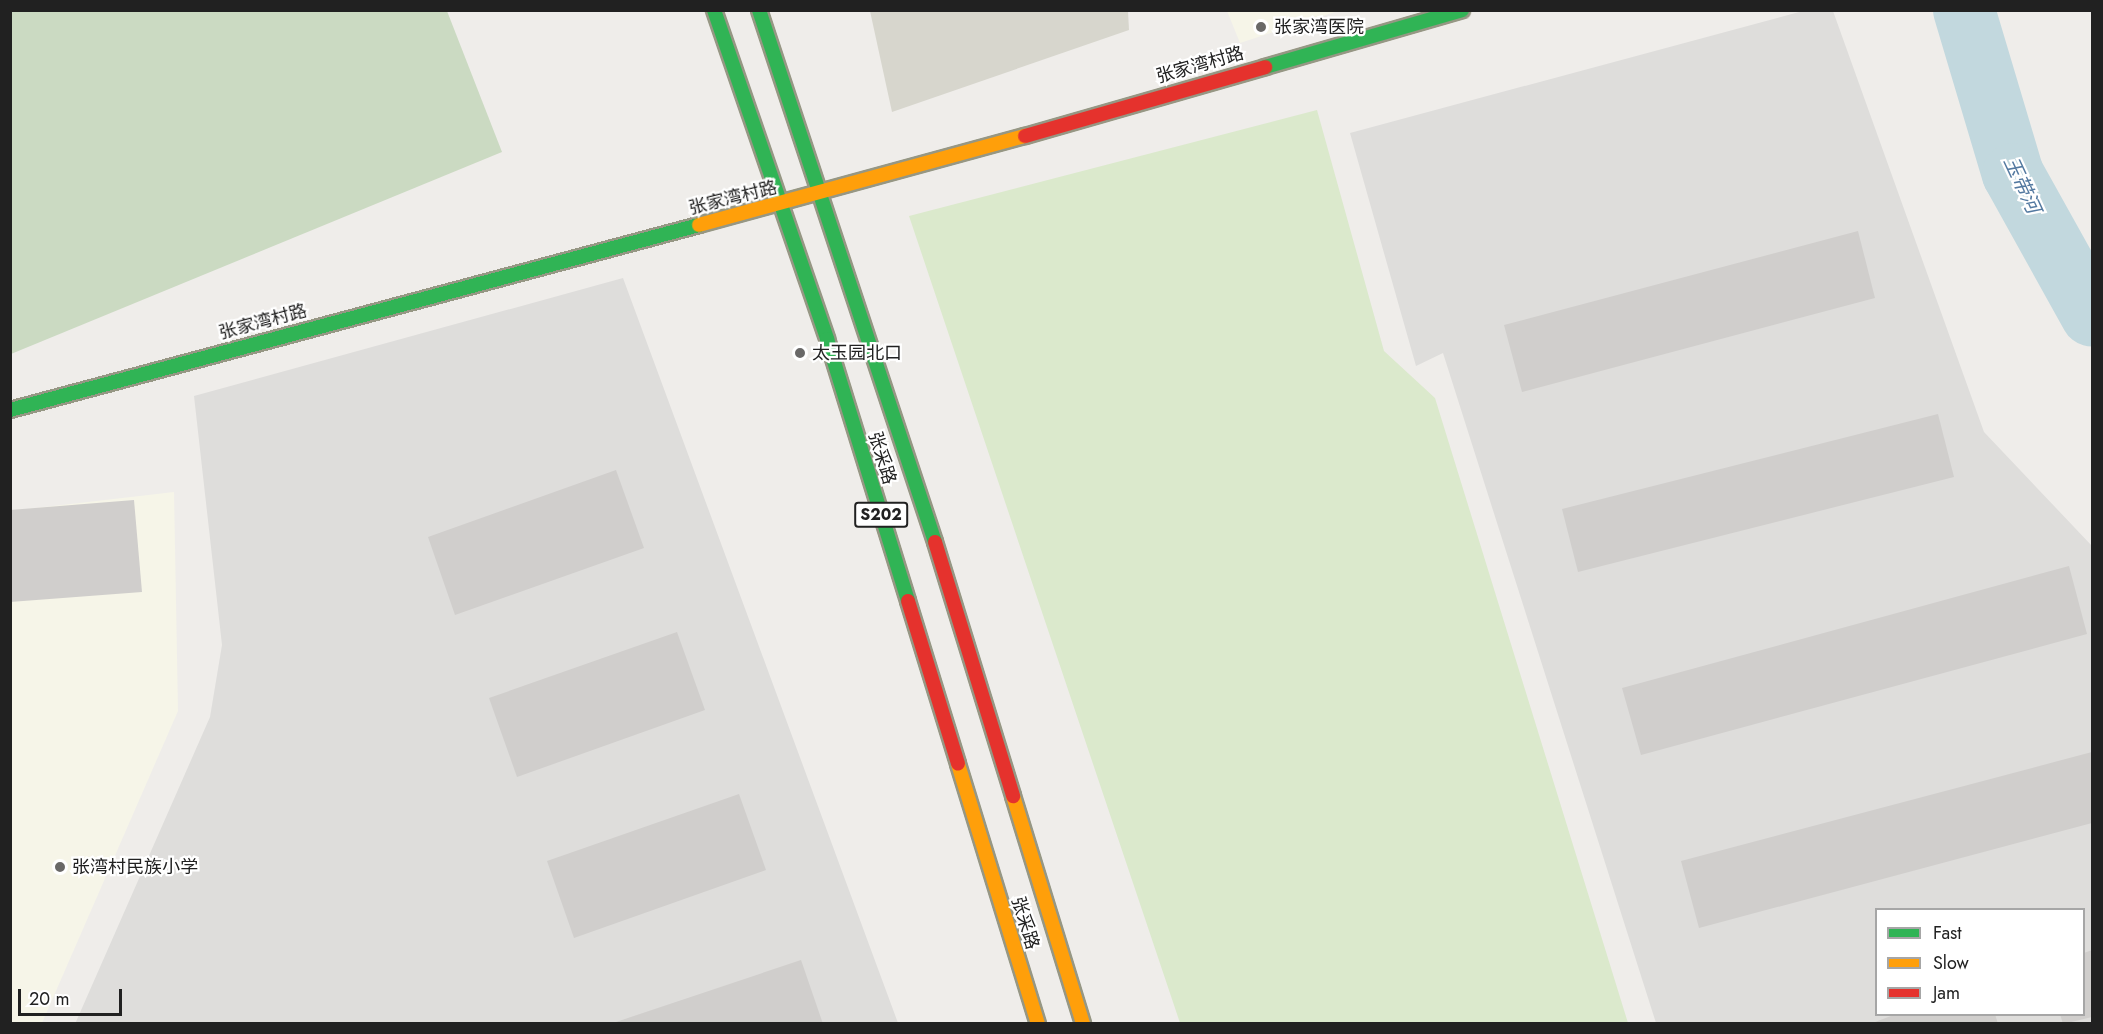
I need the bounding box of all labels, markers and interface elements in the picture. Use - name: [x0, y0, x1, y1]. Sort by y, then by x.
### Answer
- place label: 张家湾医院: [1274, 16, 1364, 38]
- marker: 张家湾医院: [1252, 18, 1270, 36]
- street label: 张家湾村路: [1154, 42, 1246, 88]
- water label: 玉带河: [1998, 153, 2046, 217]
- street label: 张家湾村路: [687, 177, 779, 219]
- street label: 张家湾村路: [217, 300, 309, 344]
- place label: 太玉园北口: [812, 342, 902, 364]
- marker: 太玉园北口: [793, 346, 807, 360]
- street label: 张采路: [864, 429, 900, 487]
- road number: S202: [854, 502, 908, 528]
- place label: 张湾村民族小学: [72, 856, 198, 878]
- marker: 张湾村民族小学: [53, 860, 67, 874]
- street label: 张采路: [1007, 894, 1043, 952]
- legend: [1875, 908, 2085, 1016]
- text: Fast: [1933, 920, 1962, 946]
- text: Slow: [1933, 950, 1969, 976]
- scale bar: [21, 977, 124, 1015]
- text: Jam: [1933, 980, 1960, 1006]
- text: 20 m: [29, 986, 69, 1012]

